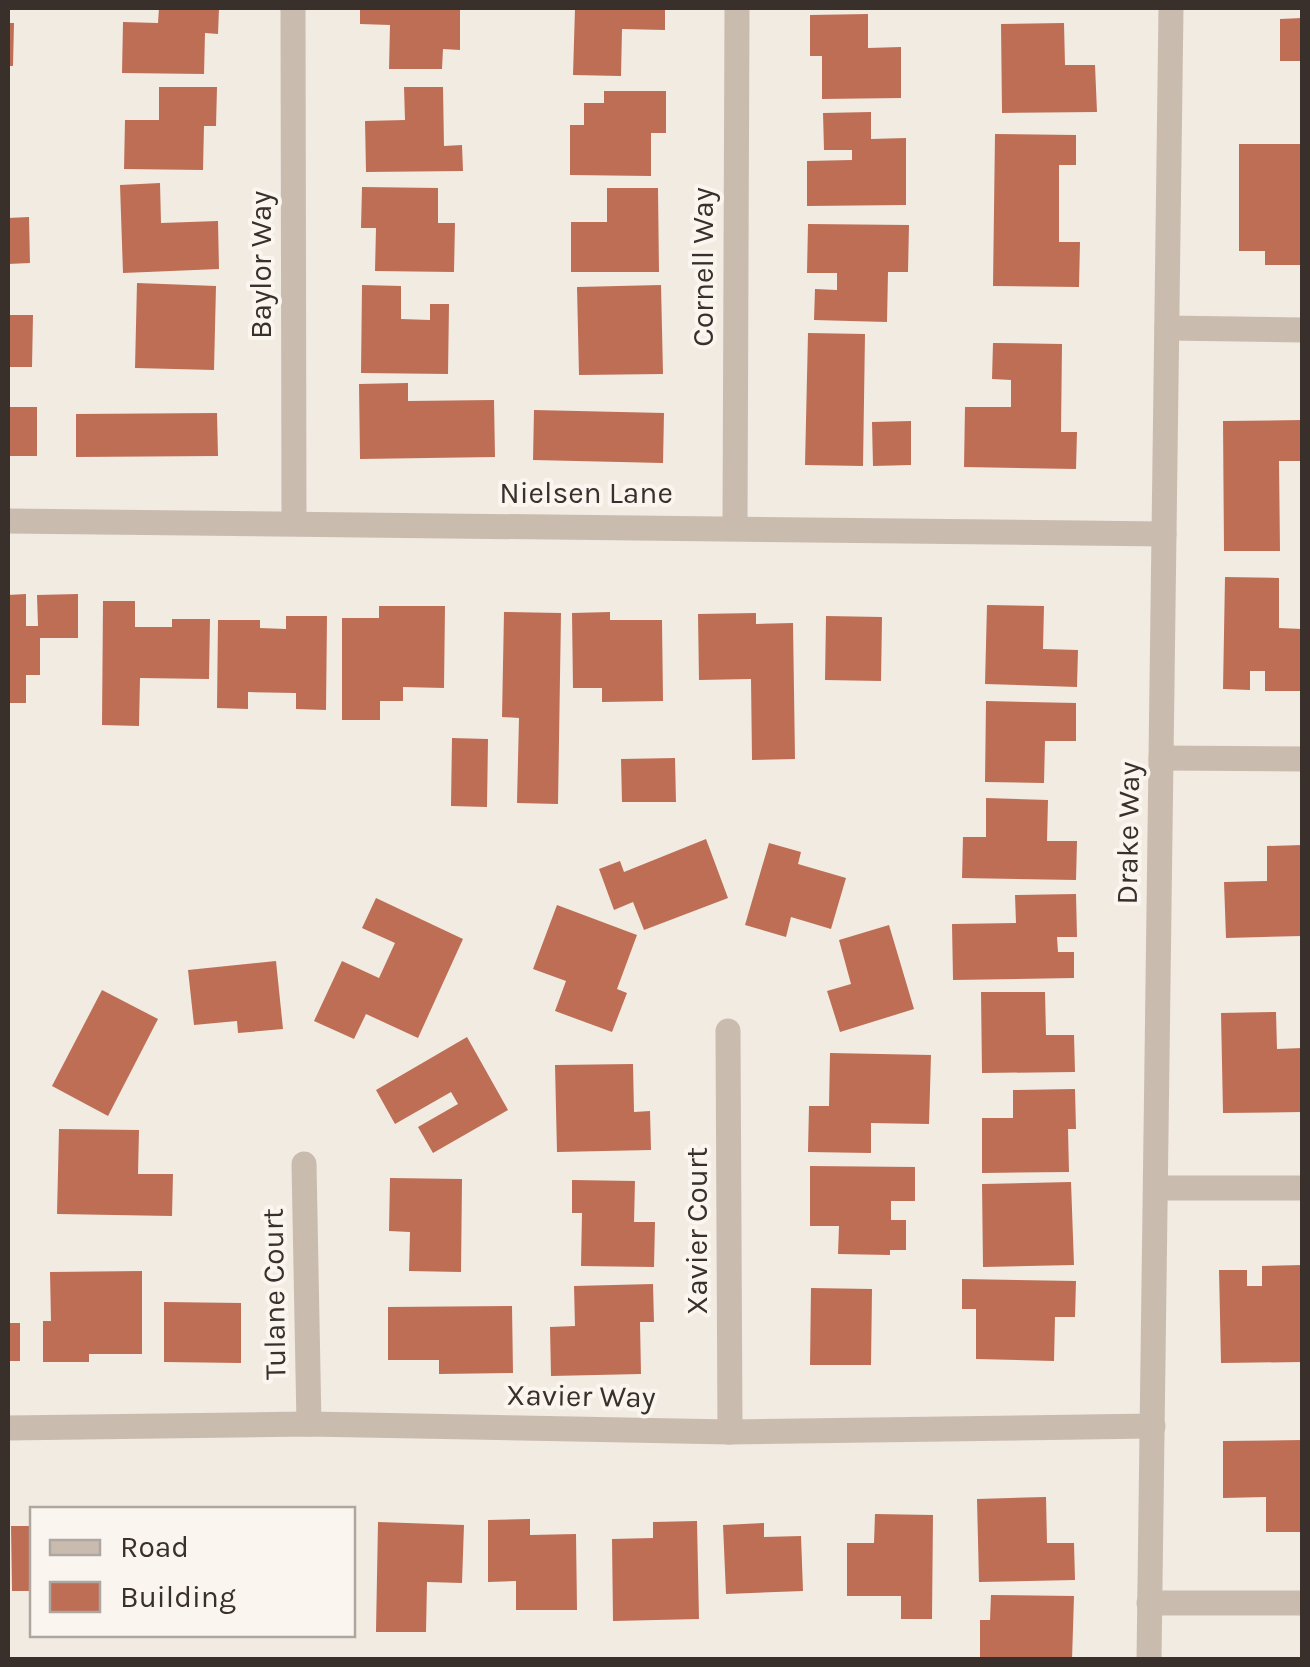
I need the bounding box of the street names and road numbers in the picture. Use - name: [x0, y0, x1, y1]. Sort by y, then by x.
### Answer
- street label: Cornell Way: [685, 187, 721, 347]
- street label: Baylor Way: [243, 191, 279, 339]
- street label: Nielsen Lane: [499, 475, 673, 511]
- street label: Drake Way: [1109, 761, 1147, 905]
- street label: Xavier Court: [679, 1147, 715, 1315]
- street label: Tulane Court: [255, 1208, 293, 1380]
- street label: Xavier Way: [506, 1377, 656, 1415]

